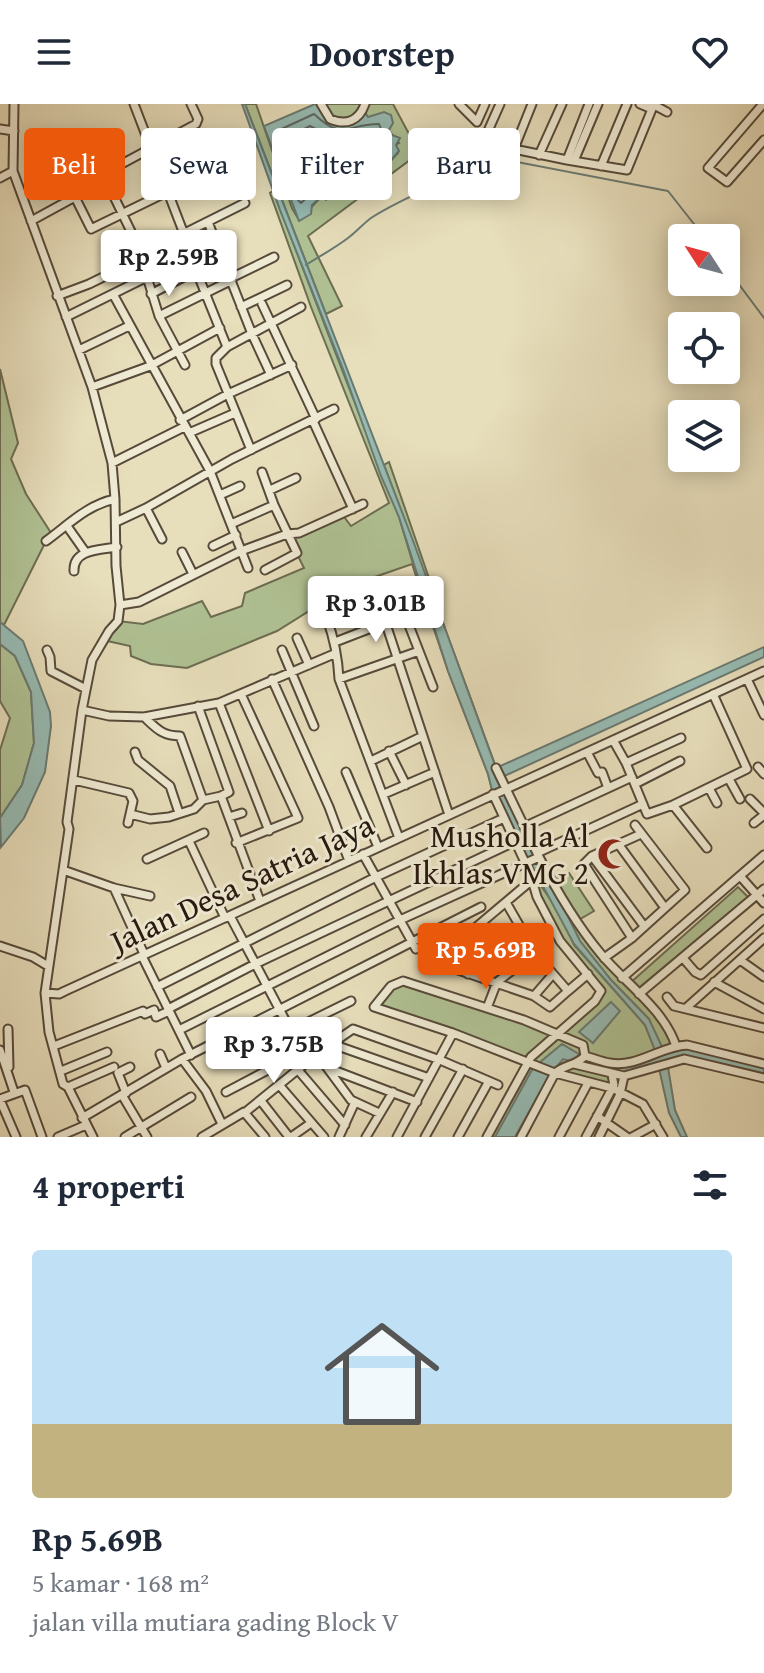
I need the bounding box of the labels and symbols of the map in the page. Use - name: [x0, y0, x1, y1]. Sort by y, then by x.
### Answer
- north arrow: [668, 224, 740, 296]
- pin: Rp 2.59B: [86, 230, 252, 298]
- pin: Rp 3.01B: [293, 576, 459, 644]
- street label: Jalan Desa Satria Jaya: [99, 801, 381, 966]
- place label: Musholla Al Ikhlas VMG 2: [413, 812, 589, 896]
- mosque icon: Musholla Al Ikhlas VMG 2: [596, 837, 630, 871]
- pin: Rp 5.69B: [403, 923, 569, 991]
- pin: Rp 3.75B: [191, 1017, 357, 1085]

